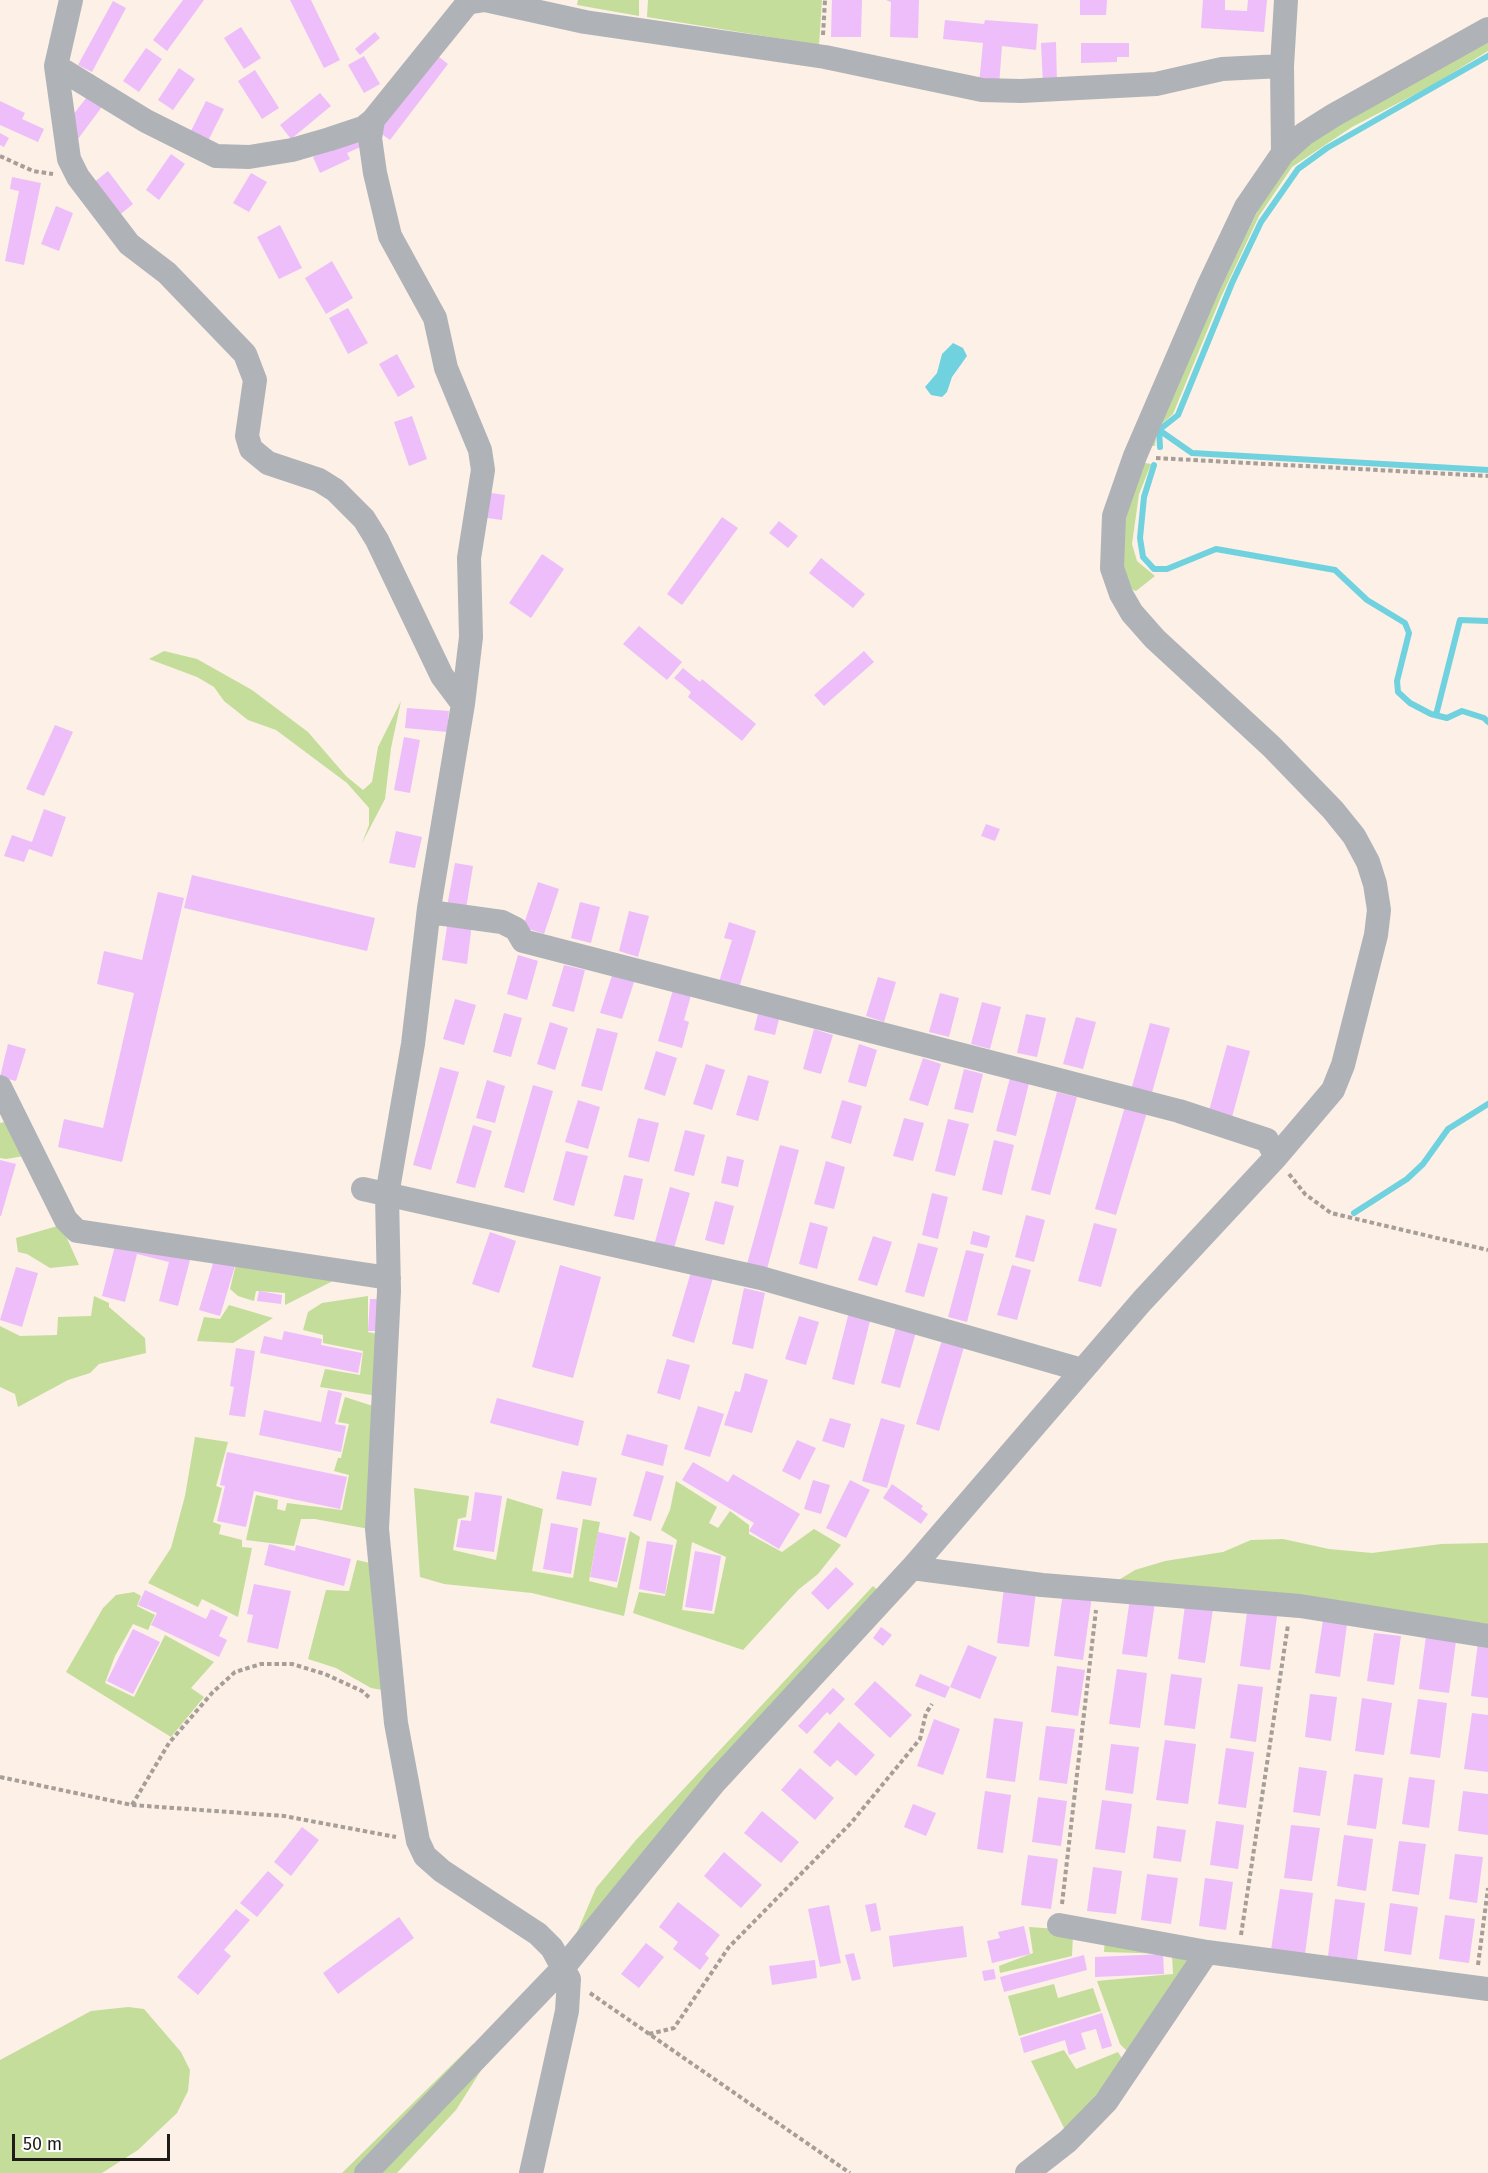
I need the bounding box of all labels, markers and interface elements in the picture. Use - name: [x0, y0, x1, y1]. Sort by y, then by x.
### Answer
- scale bar: [15, 2122, 172, 2160]
- text: 50 m: [23, 2133, 62, 2155]

